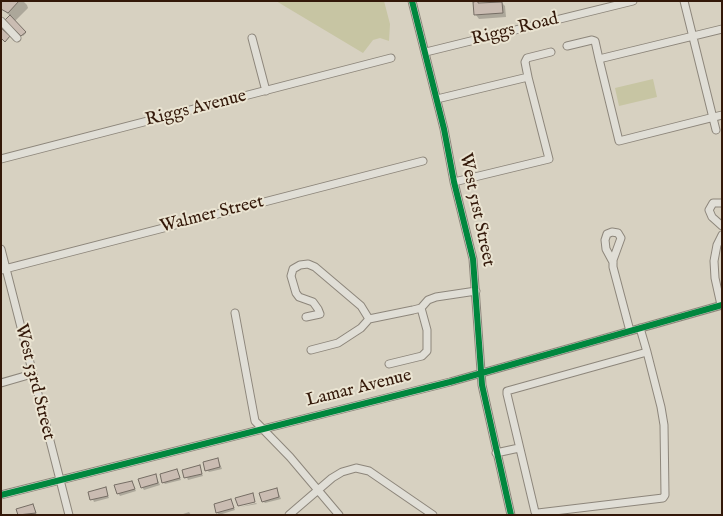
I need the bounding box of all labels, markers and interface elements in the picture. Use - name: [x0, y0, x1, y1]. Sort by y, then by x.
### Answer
- street label: Riggs Road: [469, 9, 561, 51]
- street label: Riggs Avenue: [143, 86, 249, 132]
- street label: West 51st Street: [453, 151, 499, 269]
- street label: Walmer Street: [158, 192, 266, 238]
- street label: West 53rd Street: [9, 322, 59, 442]
- street label: Lamar Avenue: [304, 365, 414, 413]

